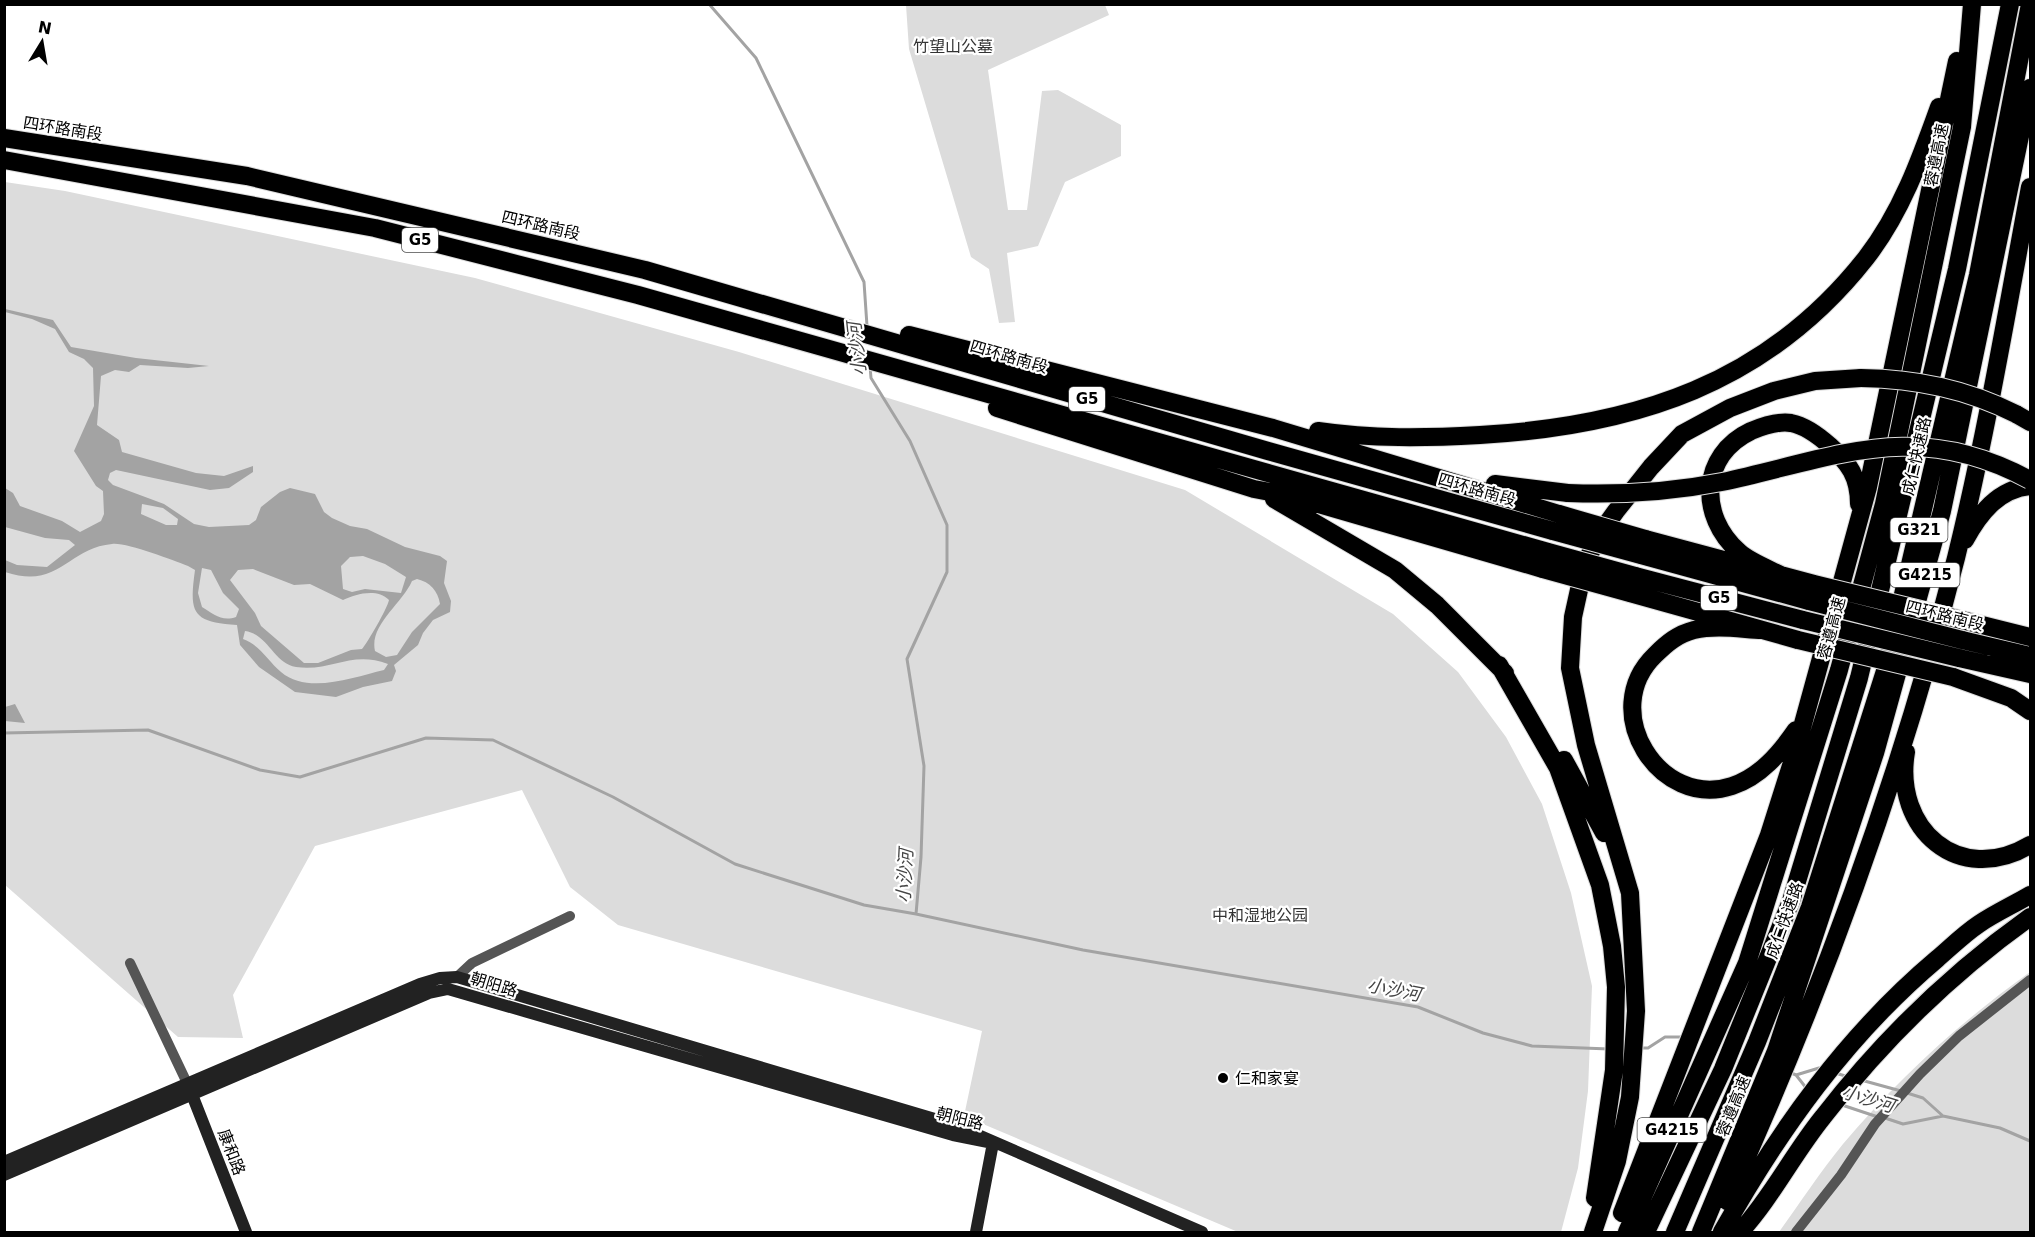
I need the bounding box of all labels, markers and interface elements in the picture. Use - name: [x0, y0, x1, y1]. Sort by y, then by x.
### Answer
- north arrow: [12, 12, 72, 72]
- text: N: [36, 17, 53, 38]
- park label: 竹望山公墓: [913, 37, 993, 56]
- street label: 四环路南段: [22, 113, 104, 144]
- street label: 蓉遵高速: [1921, 122, 1952, 188]
- street label: 四环路南段: [500, 207, 582, 244]
- road number: G5: [402, 228, 438, 252]
- water label: 小沙河: [843, 318, 870, 377]
- street label: 四环路南段: [968, 336, 1050, 377]
- road number: G5: [1069, 387, 1105, 411]
- street label: 成仁快速路: [1898, 415, 1935, 497]
- street label: 四环路南段: [1436, 469, 1518, 510]
- road number: G321: [1890, 518, 1948, 542]
- road number: G4215: [1890, 563, 1960, 587]
- road number: G5: [1701, 586, 1737, 610]
- street label: 蓉遵高速: [1814, 595, 1849, 662]
- street label: 四环路南段: [1904, 597, 1986, 634]
- water label: 小沙河: [893, 845, 917, 903]
- street label: 成仁快速路: [1762, 879, 1807, 961]
- park label: 中和湿地公园: [1212, 906, 1308, 925]
- street label: 朝阳路: [468, 968, 520, 1001]
- water label: 小沙河: [1366, 974, 1426, 1006]
- place label: 仁和家宴: [1235, 1069, 1299, 1088]
- marker: 仁和家宴: [1216, 1071, 1230, 1085]
- street label: 蓉遵高速: [1713, 1073, 1754, 1139]
- water label: 小沙河: [1839, 1081, 1900, 1117]
- street label: 朝阳路: [934, 1103, 985, 1134]
- road number: G4215: [1638, 1118, 1706, 1142]
- street label: 康和路: [214, 1126, 249, 1178]

